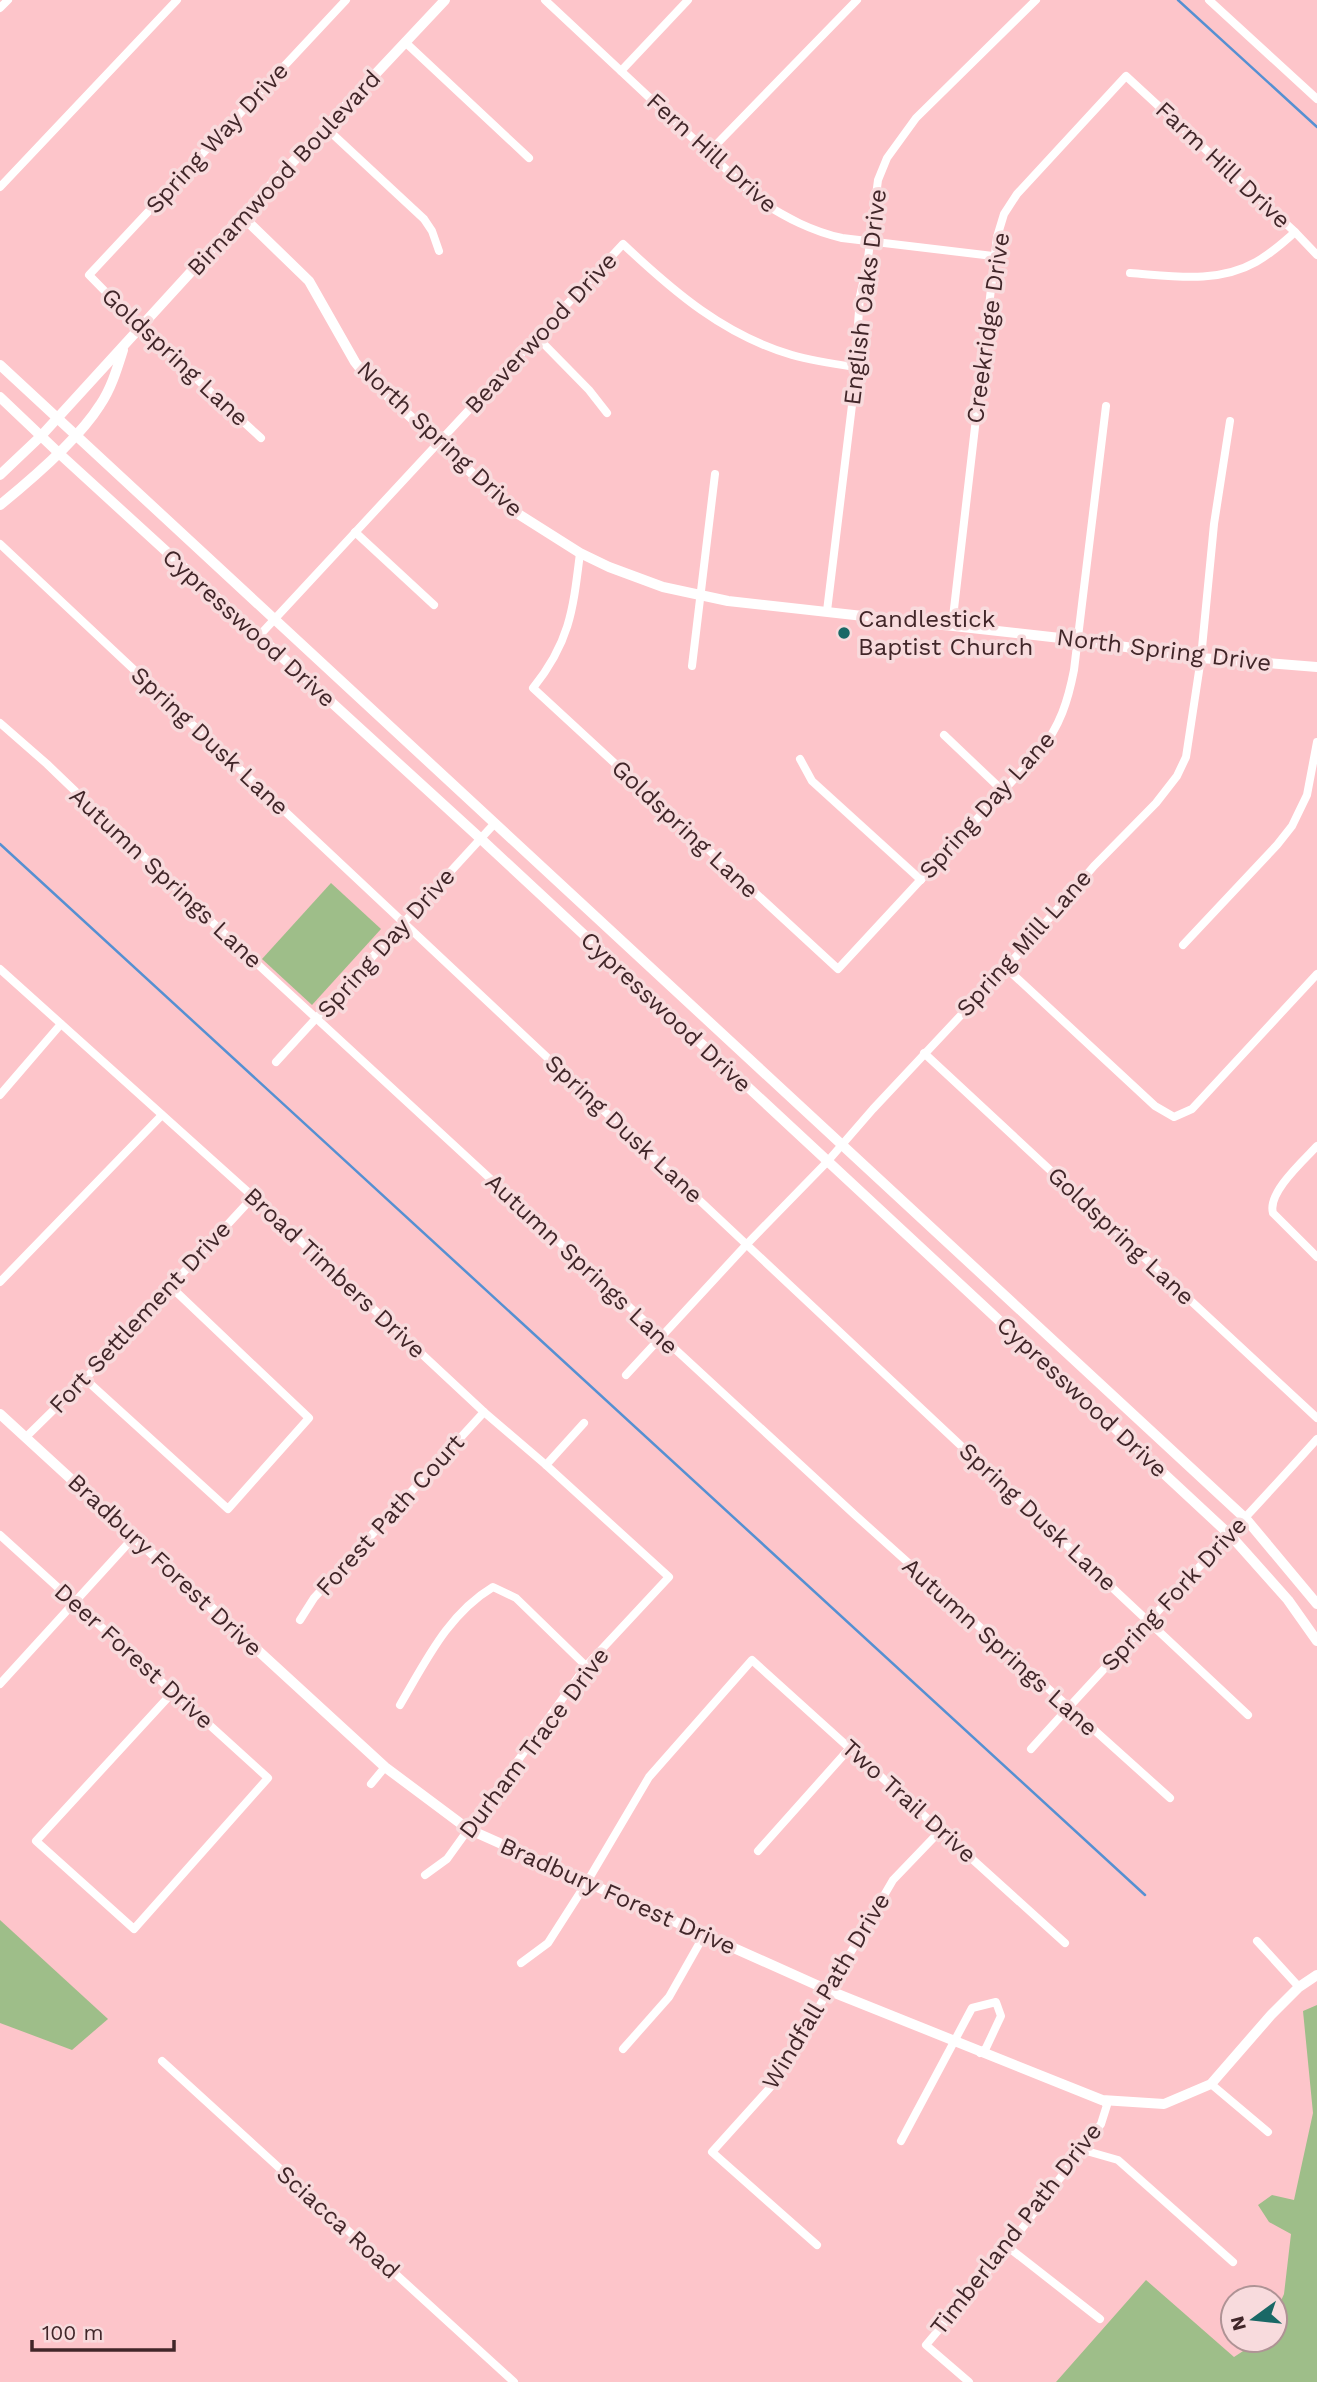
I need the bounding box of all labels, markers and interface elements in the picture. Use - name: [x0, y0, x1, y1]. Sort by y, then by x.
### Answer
- street label: Spring Way Drive: [140, 57, 294, 219]
- street label: Birnamwood Boulevard: [181, 64, 387, 282]
- street label: Fern Hill Drive: [641, 87, 783, 219]
- street label: Farm Hill Drive: [1150, 96, 1296, 234]
- street label: English Oaks Drive: [838, 187, 892, 407]
- street label: Creekridge Drive: [961, 231, 1015, 425]
- street label: Beaverwood Drive: [459, 247, 623, 419]
- street label: Goldspring Lane: [96, 282, 254, 432]
- street label: North Spring Drive: [351, 355, 529, 523]
- street label: Cypresswood Drive: [157, 543, 341, 713]
- place label: Candlestick Baptist Church: [858, 605, 1033, 661]
- street label: North Spring Drive: [1055, 623, 1273, 677]
- marker: Candlestick Baptist Church: [836, 625, 852, 641]
- street label: Spring Dusk Lane: [125, 661, 295, 821]
- street label: Spring Day Lane: [913, 725, 1061, 885]
- street label: Goldspring Lane: [606, 754, 764, 904]
- street label: Autumn Springs Lane: [64, 782, 268, 974]
- street label: Spring Day Drive: [311, 862, 461, 1024]
- street label: Spring Mill Lane: [951, 864, 1097, 1022]
- street label: Cypresswood Drive: [575, 926, 757, 1098]
- street label: Spring Dusk Lane: [539, 1049, 709, 1209]
- street label: Goldspring Lane: [1042, 1161, 1200, 1311]
- street label: Autumn Springs Lane: [480, 1168, 684, 1360]
- street label: Broad Timbers Drive: [239, 1182, 431, 1364]
- street label: Fort Settlement Drive: [43, 1215, 237, 1419]
- street label: Cypresswood Drive: [991, 1311, 1173, 1483]
- street label: Forest Path Court: [310, 1429, 470, 1601]
- street label: Spring Dusk Lane: [953, 1437, 1123, 1597]
- street label: Bradbury Forest Drive: [62, 1468, 268, 1662]
- street label: Spring Fork Drive: [1095, 1511, 1253, 1677]
- street label: Autumn Springs Lane: [897, 1552, 1103, 1742]
- street label: Deer Forest Drive: [49, 1577, 219, 1735]
- street label: Durham Trace Drive: [453, 1642, 615, 1844]
- street label: Two Trail Drive: [836, 1733, 982, 1869]
- street label: Bradbury Forest Drive: [496, 1831, 740, 1961]
- street label: Windfall Path Drive: [756, 1888, 896, 2094]
- street label: Timberland Path Drive: [924, 2117, 1108, 2341]
- street label: Sciacca Road: [271, 2160, 405, 2284]
- north arrow: [1219, 2284, 1289, 2354]
- scale bar: [32, 2308, 173, 2352]
- text: N: [1225, 2313, 1251, 2333]
- text: 100 m: [42, 2320, 104, 2345]

